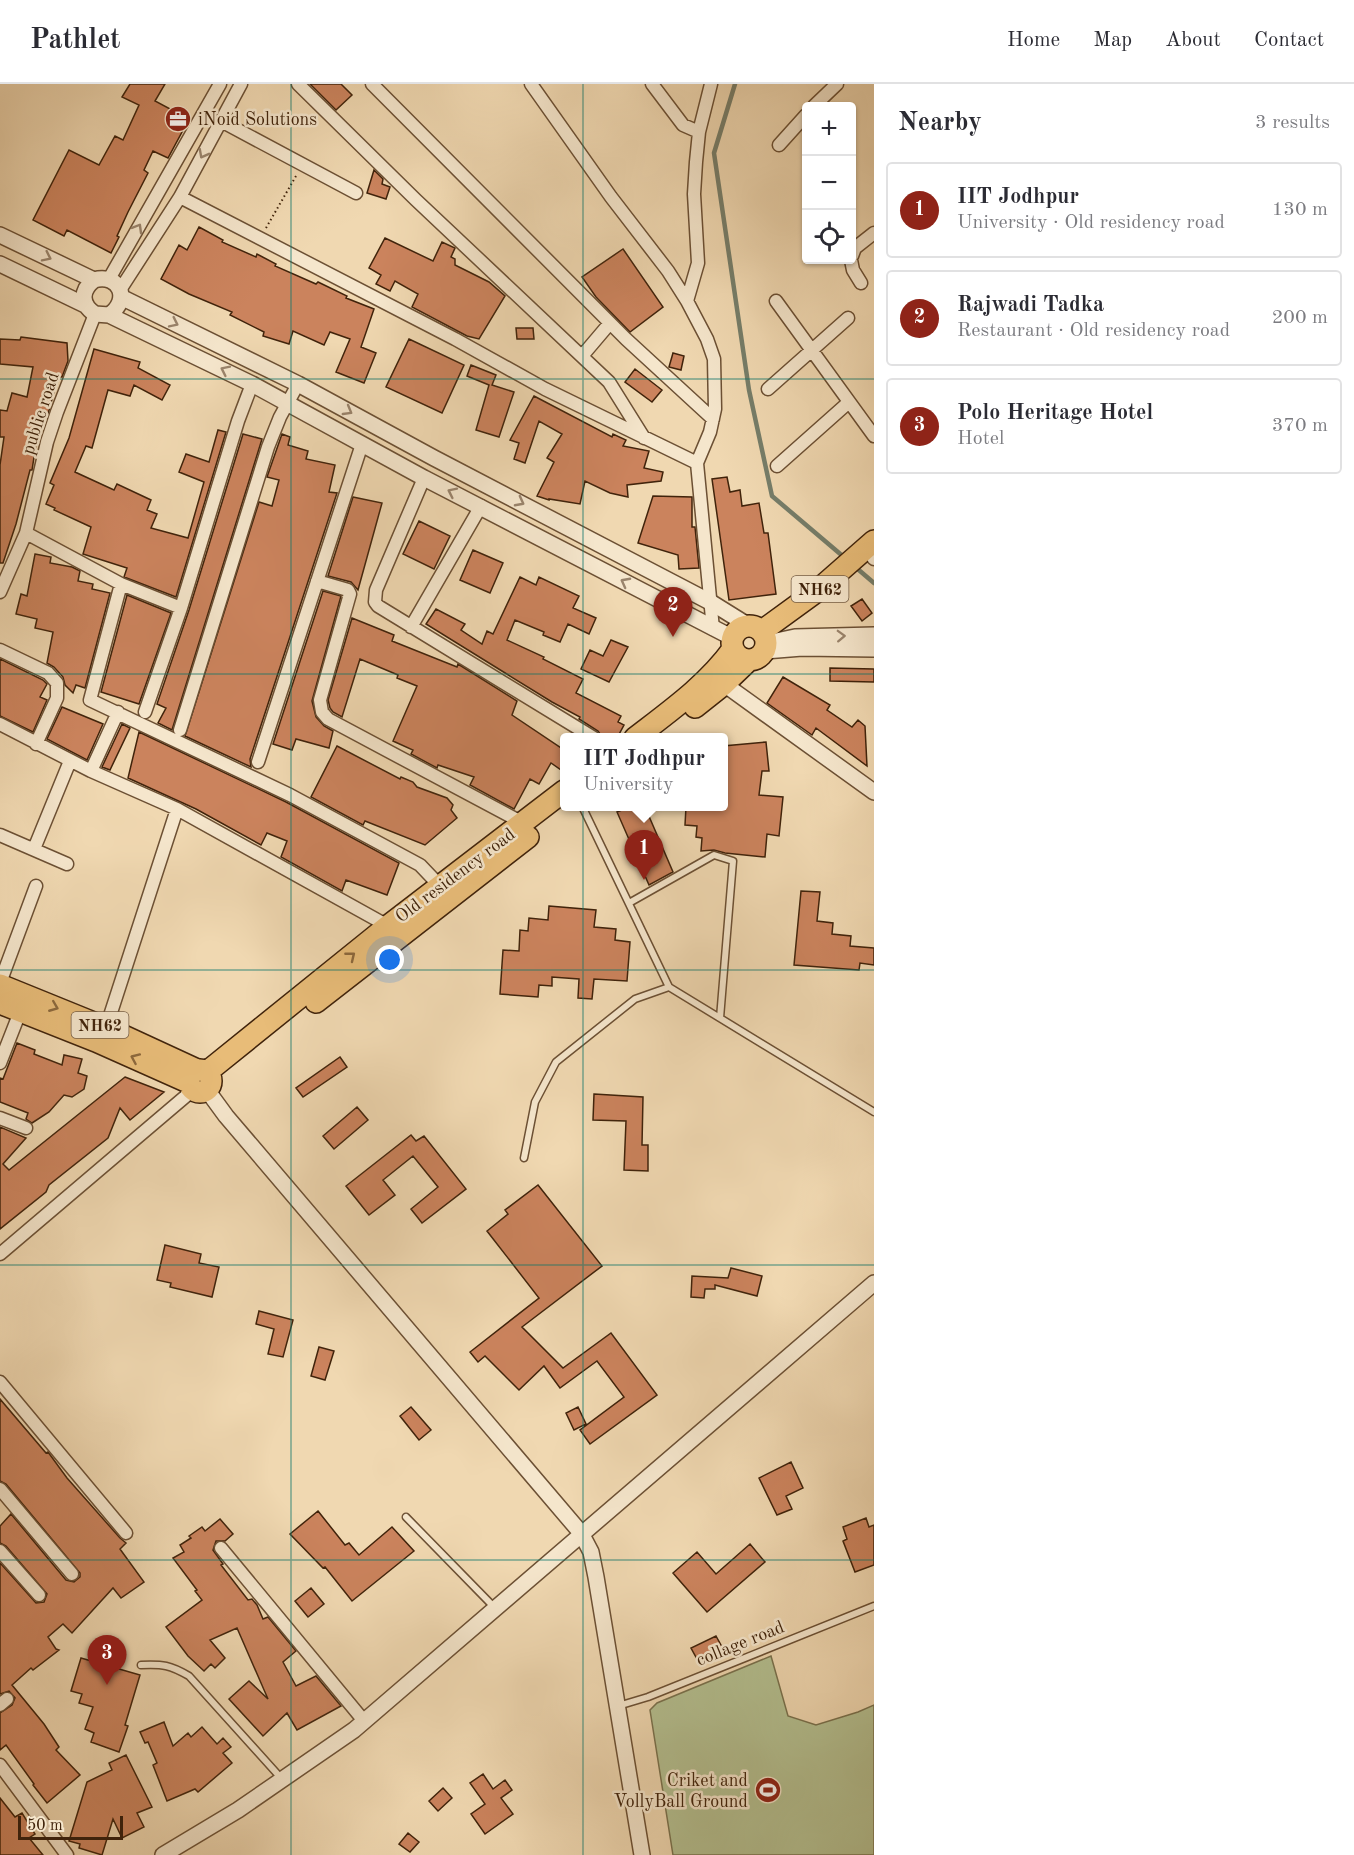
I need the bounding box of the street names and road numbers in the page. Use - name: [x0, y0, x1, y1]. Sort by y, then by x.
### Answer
- street label: public road: [19, 370, 63, 457]
- road number: NH62: [792, 576, 848, 602]
- street label: Old residency road: [392, 825, 519, 927]
- road number: NH62: [72, 1012, 128, 1038]
- street label: collage road: [694, 1618, 787, 1670]

